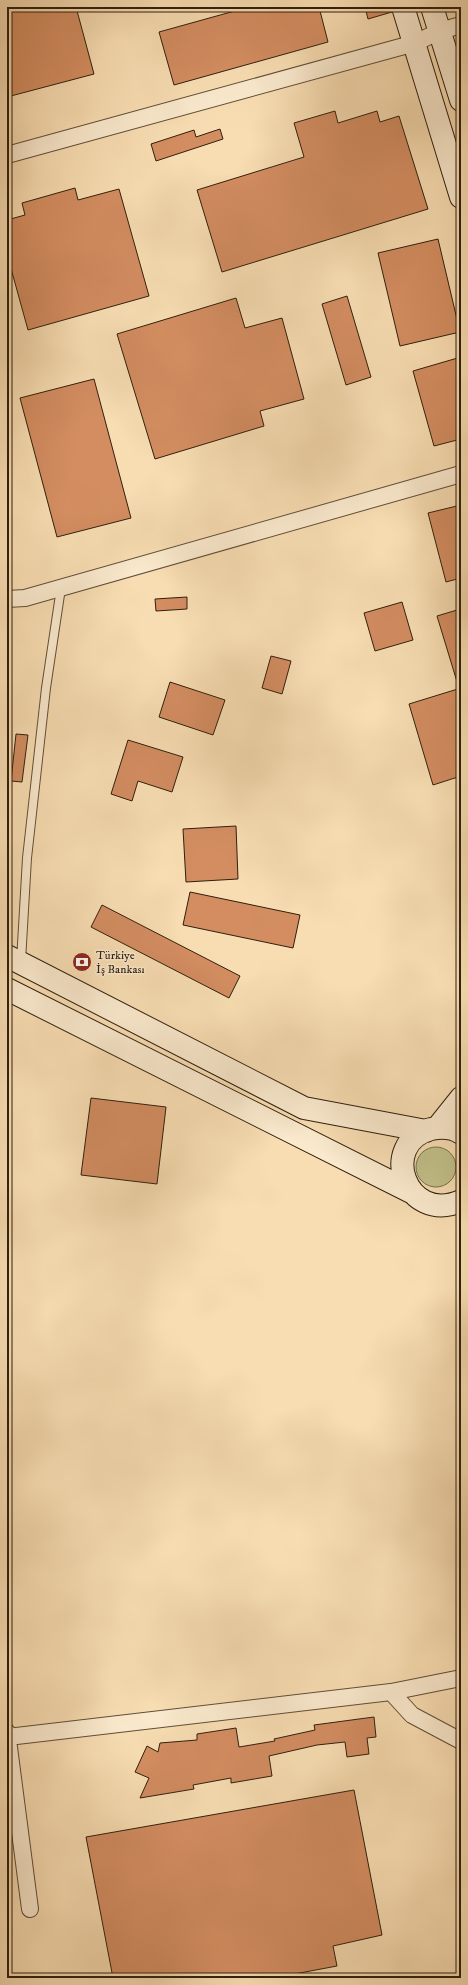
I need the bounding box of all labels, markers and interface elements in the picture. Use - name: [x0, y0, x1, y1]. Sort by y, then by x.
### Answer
- place label: Türkiye İş Bankası: [96, 948, 145, 977]
- bank icon: Türkiye İş Bankası: [71, 951, 93, 973]

